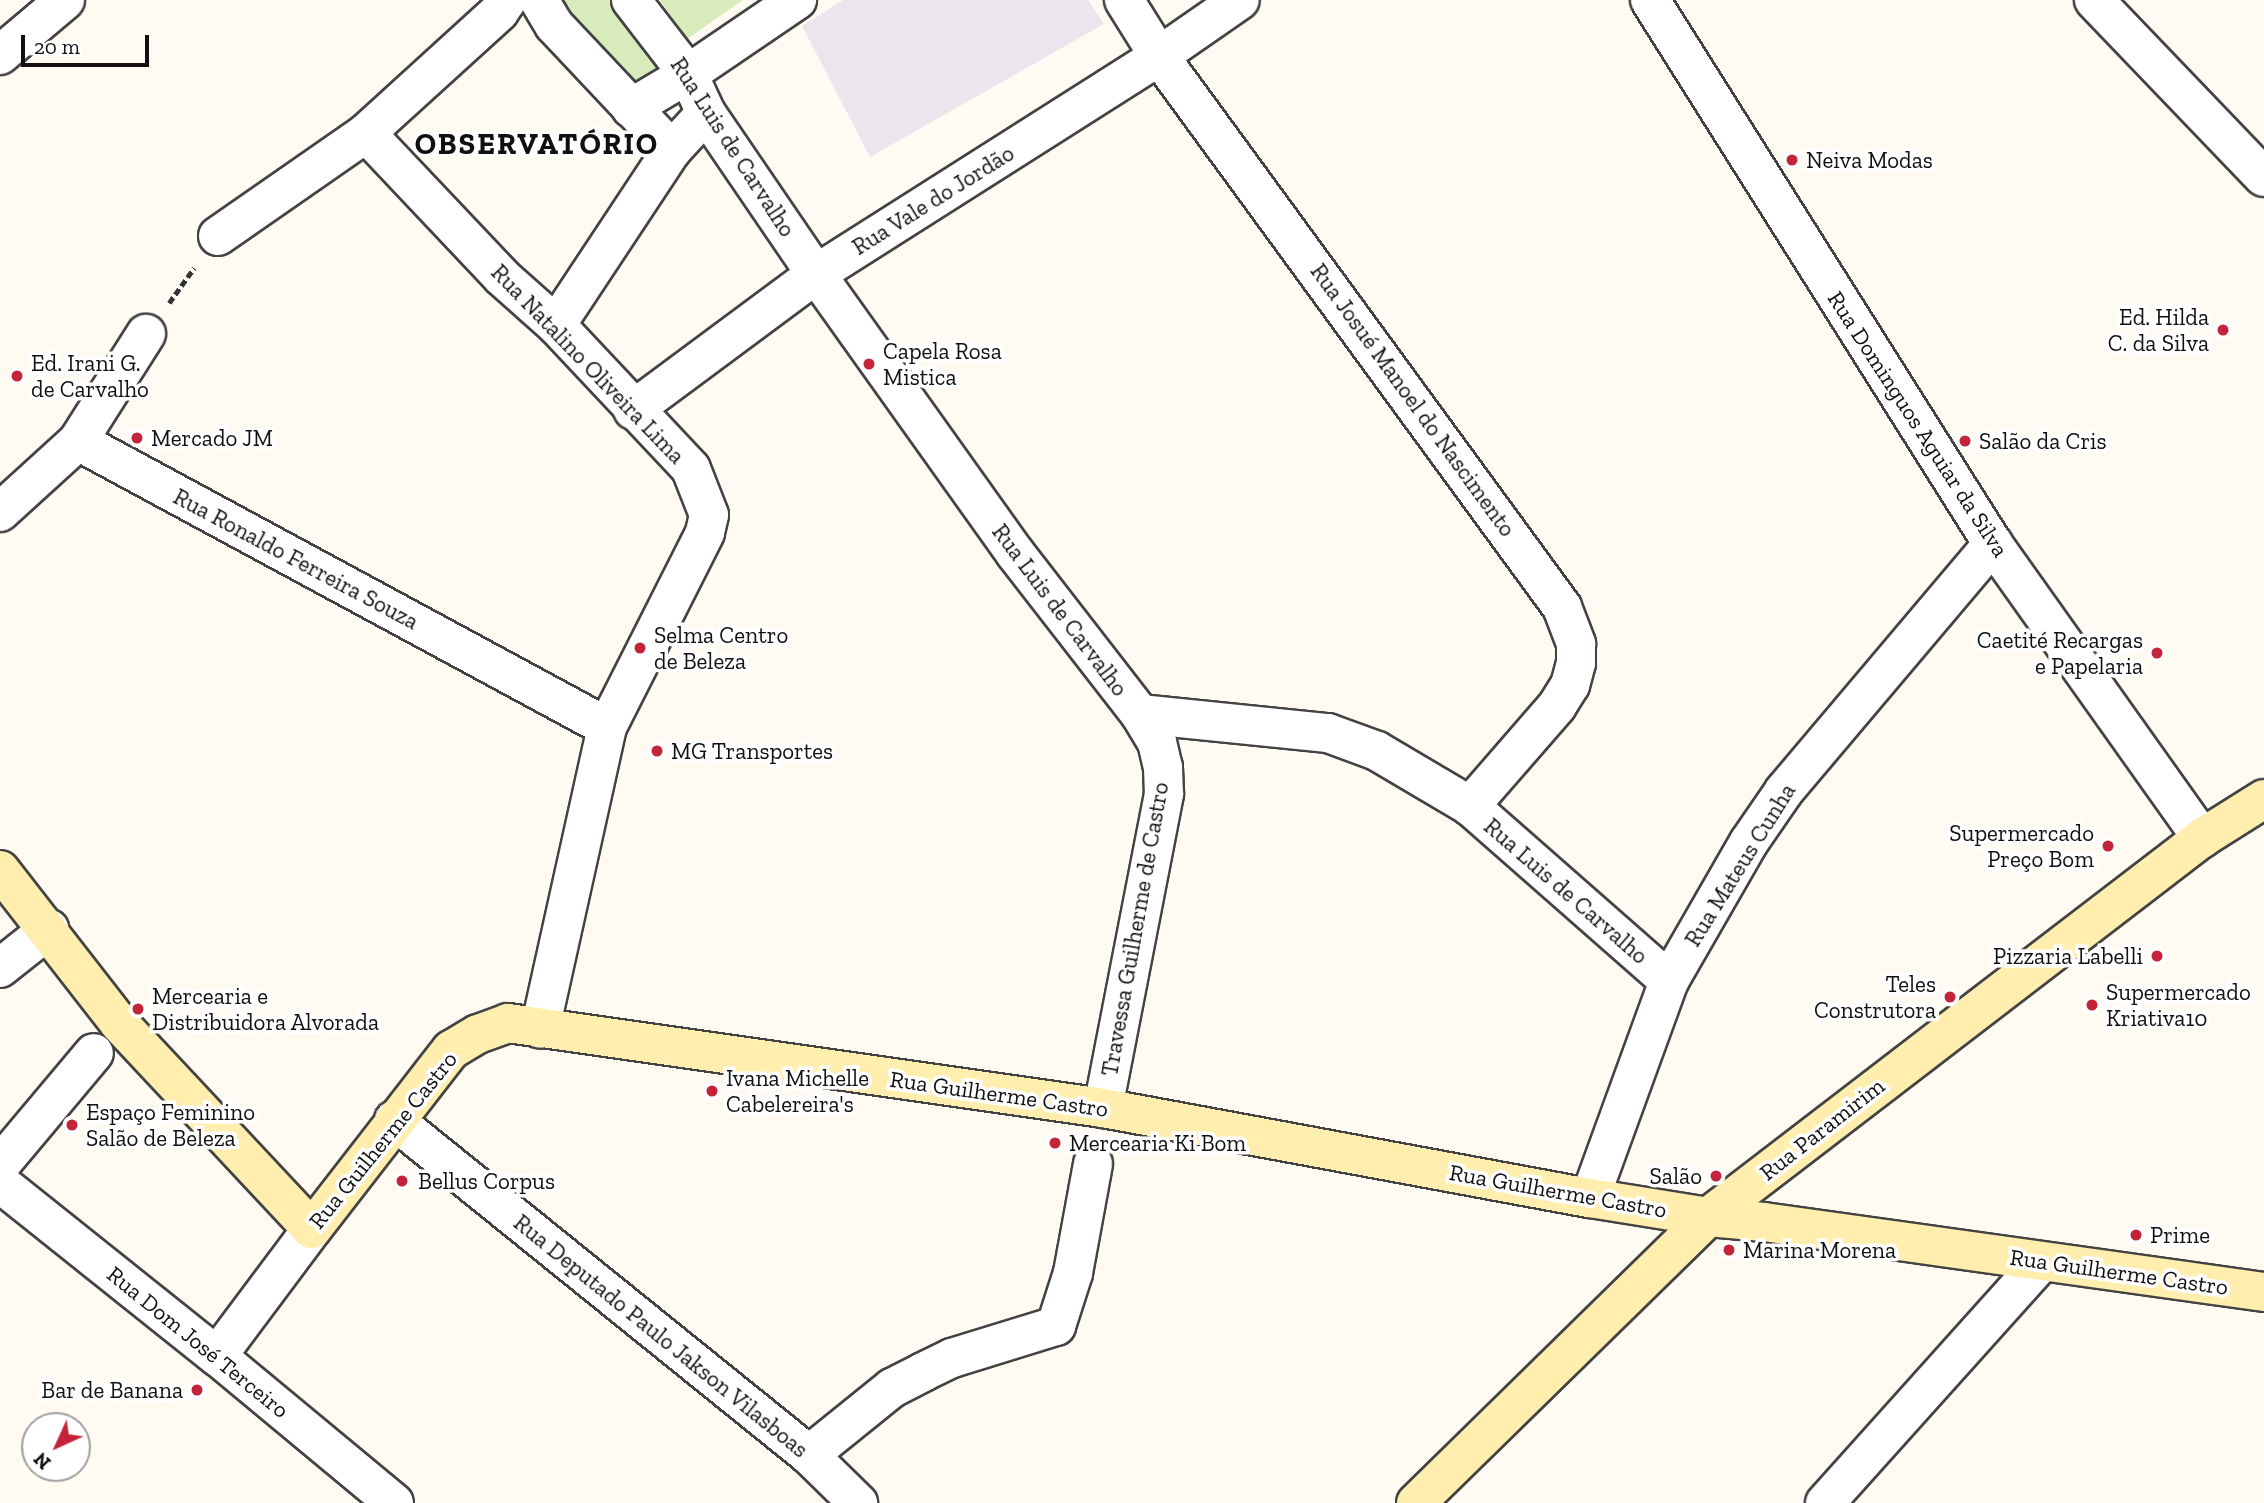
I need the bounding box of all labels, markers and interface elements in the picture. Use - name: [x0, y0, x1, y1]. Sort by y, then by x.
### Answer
- scale bar: [24, 21, 152, 65]
- text: 20 m: [34, 34, 80, 59]
- street label: Rua Luis de Carvalho: [665, 52, 801, 242]
- district label: OBSERVATÓRIO: [416, 126, 658, 162]
- street label: Rua Vale do Jordão: [847, 139, 1019, 261]
- place label: Neiva Modas: [1806, 146, 1933, 174]
- marker: Neiva Modas: [1784, 152, 1800, 168]
- street label: Rua Josué Manoel do Nascimento: [1305, 258, 1521, 542]
- street label: Rua Natalino Oliveira Lima: [485, 259, 691, 469]
- street label: Rua Dominguos Aguiar da Silva: [1821, 286, 2015, 562]
- place label: Ed. Hilda C. da Silva: [2108, 303, 2209, 357]
- marker: Ed. Hilda C. da Silva: [2215, 322, 2231, 338]
- place label: Capela Rosa Mistica: [883, 337, 1002, 391]
- place label: Ed. Irani G. de Carvalho: [31, 349, 149, 403]
- marker: Capela Rosa Mistica: [861, 356, 877, 372]
- marker: Ed. Irani G. de Carvalho: [9, 368, 25, 384]
- place label: Mercado JM: [151, 424, 273, 452]
- place label: Salão da Cris: [1979, 427, 2107, 455]
- marker: Mercado JM: [129, 430, 145, 446]
- marker: Salão da Cris: [1957, 433, 1973, 449]
- street label: Rua Ronaldo Ferreira Souza: [169, 483, 423, 635]
- street label: Rua Luis de Carvalho: [986, 519, 1134, 701]
- place label: Selma Centro de Beleza: [654, 621, 788, 675]
- place label: Caetité Recargas e Papelaria: [1977, 626, 2143, 680]
- marker: Selma Centro de Beleza: [632, 640, 648, 656]
- marker: Caetité Recargas e Papelaria: [2149, 645, 2165, 661]
- place label: MG Transportes: [671, 737, 834, 765]
- marker: MG Transportes: [649, 743, 665, 759]
- street label: Rua Mateus Cunha: [1679, 778, 1801, 952]
- street label: Travessa Guilherme de Castro: [1096, 780, 1174, 1078]
- street label: Rua Luis de Carvalho: [1478, 812, 1654, 970]
- place label: Supermercado Preço Bom: [1949, 819, 2094, 873]
- marker: Supermercado Preço Bom: [2100, 838, 2116, 854]
- place label: Pizzaria Labelli: [1993, 942, 2143, 970]
- marker: Pizzaria Labelli: [2149, 948, 2165, 964]
- place label: Teles Construtora: [1814, 970, 1936, 1024]
- place label: Supermercado Kriativa10: [2106, 978, 2251, 1032]
- place label: Mercearia e Distribuidora Alvorada: [152, 982, 380, 1036]
- marker: Teles Construtora: [1942, 989, 1958, 1005]
- marker: Supermercado Kriativa10: [2084, 997, 2100, 1013]
- marker: Mercearia e Distribuidora Alvorada: [130, 1001, 146, 1017]
- street label: Rua Guilherme Castro: [303, 1046, 463, 1234]
- place label: Ivana Michelle Cabelereira's: [726, 1064, 869, 1118]
- street label: Rua Guilherme Castro: [888, 1065, 1110, 1123]
- street label: Rua Paramirim: [1754, 1072, 1890, 1186]
- marker: Ivana Michelle Cabelereira's: [704, 1083, 720, 1099]
- place label: Espaço Feminino Salão de Beleza: [86, 1098, 255, 1152]
- marker: Espaço Feminino Salão de Beleza: [64, 1117, 80, 1133]
- place label: Mercearia Ki Bom: [1069, 1129, 1246, 1157]
- marker: Mercearia Ki Bom: [1047, 1135, 1063, 1151]
- street label: Rua Guilherme Castro: [1447, 1158, 1669, 1224]
- place label: Salão: [1650, 1162, 1702, 1190]
- place label: Bellus Corpus: [418, 1167, 555, 1195]
- marker: Salão: [1708, 1168, 1724, 1184]
- marker: Bellus Corpus: [392, 1171, 412, 1191]
- street label: Rua Deputado Paulo Jakson Vilasboas: [508, 1208, 814, 1464]
- place label: Prime: [2150, 1221, 2210, 1249]
- marker: Prime: [2128, 1227, 2144, 1243]
- place label: Marina Morena: [1743, 1236, 1896, 1264]
- marker: Marina Morena: [1721, 1242, 1737, 1258]
- street label: Rua Guilherme Castro: [2008, 1243, 2230, 1301]
- street label: Rua Dom José Terceiro: [101, 1260, 295, 1424]
- place label: Bar de Banana: [41, 1376, 183, 1404]
- marker: Bar de Banana: [189, 1382, 205, 1398]
- north arrow: [21, 1412, 91, 1482]
- text: N: [29, 1448, 55, 1474]

